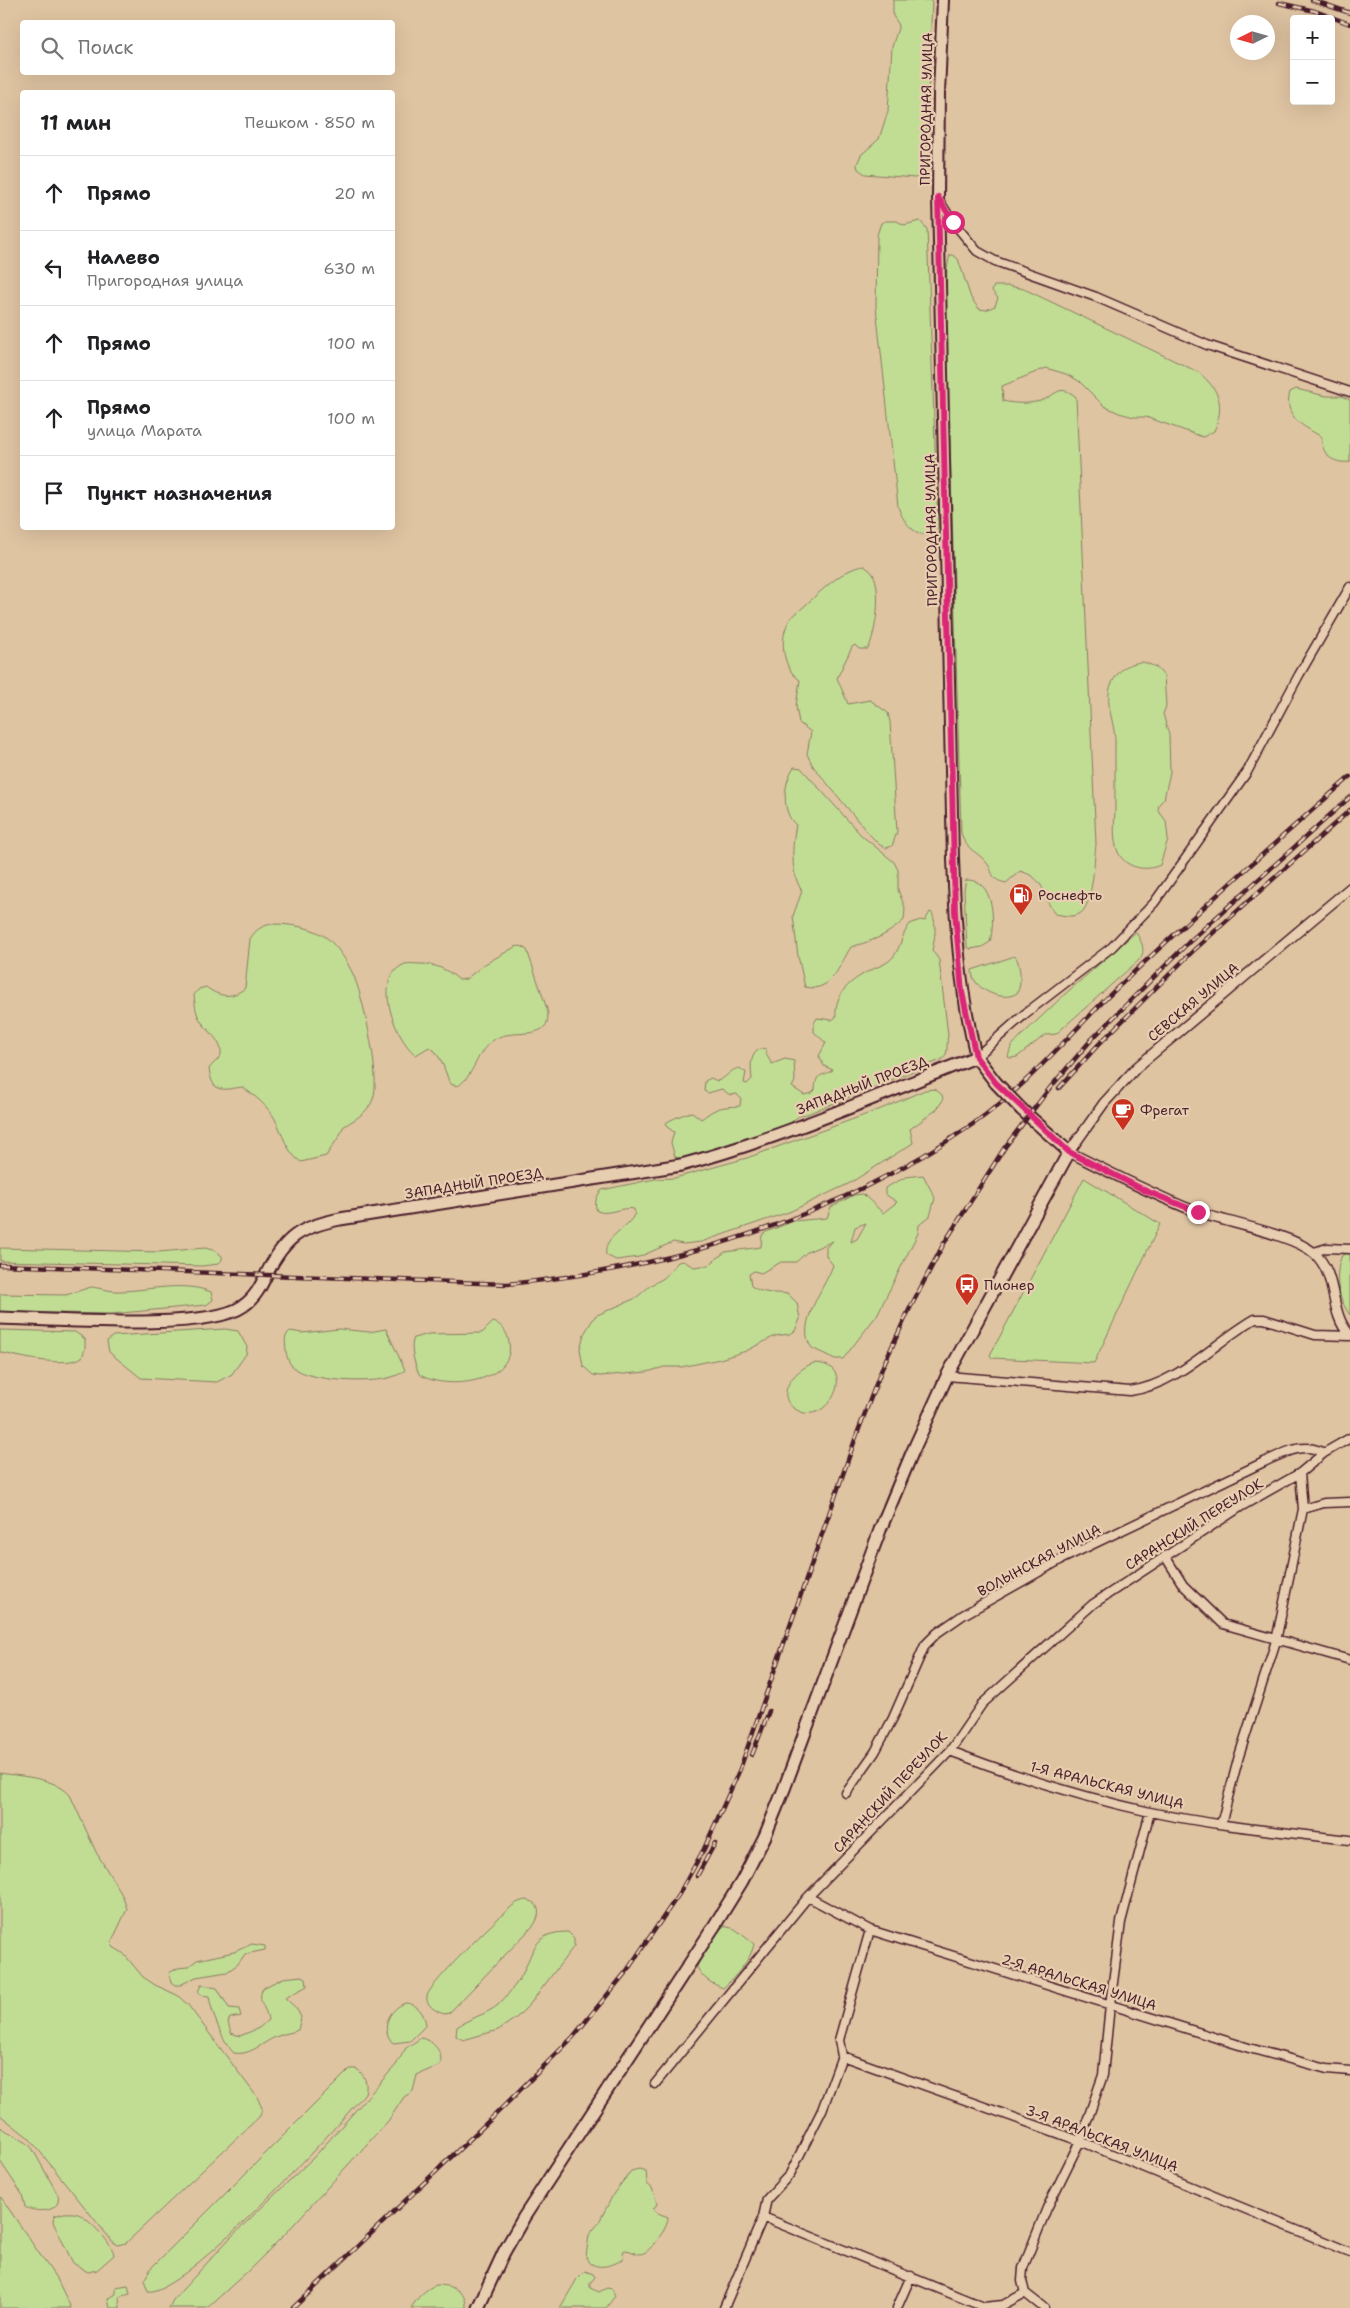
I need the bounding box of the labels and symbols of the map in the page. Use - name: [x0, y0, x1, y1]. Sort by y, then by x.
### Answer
- north arrow: [1230, 15, 1275, 60]
- street label: ПРИГОРОДНАЯ УЛИЦА: [916, 32, 936, 186]
- route start: [942, 211, 965, 234]
- street label: ПРИГОРОДНАЯ УЛИЦА: [921, 453, 941, 607]
- fuel station icon: Роснефть: [1008, 882, 1034, 916]
- place label: Роснефть: [1038, 886, 1102, 904]
- street label: СЕВСКАЯ УЛИЦА: [1144, 959, 1242, 1045]
- street label: ЗАПАДНЫЙ ПРОЕЗД: [794, 1051, 931, 1118]
- cafe icon: Фрегат: [1110, 1097, 1136, 1131]
- place label: Фрегат: [1140, 1101, 1190, 1119]
- street label: ЗАПАДНЫЙ ПРОЕЗД: [404, 1163, 545, 1203]
- route end: [1187, 1201, 1210, 1224]
- bus stop icon: Пионер: [954, 1272, 980, 1306]
- place label: Пионер: [984, 1276, 1035, 1294]
- street label: САРАНСКИЙ ПЕРЕУЛОК: [1122, 1474, 1266, 1574]
- street label: ВОЛЫНСКАЯ УЛИЦА: [974, 1520, 1104, 1600]
- street label: САРАНСКИЙ ПЕРЕУЛОК: [829, 1728, 951, 1856]
- street label: 1-Я АРАЛЬСКАЯ УЛИЦА: [1028, 1757, 1186, 1813]
- street label: 2-Я АРАЛЬСКАЯ УЛИЦА: [999, 1950, 1159, 2014]
- street label: 3-Я АРАЛЬСКАЯ УЛИЦА: [1023, 2101, 1181, 2175]

